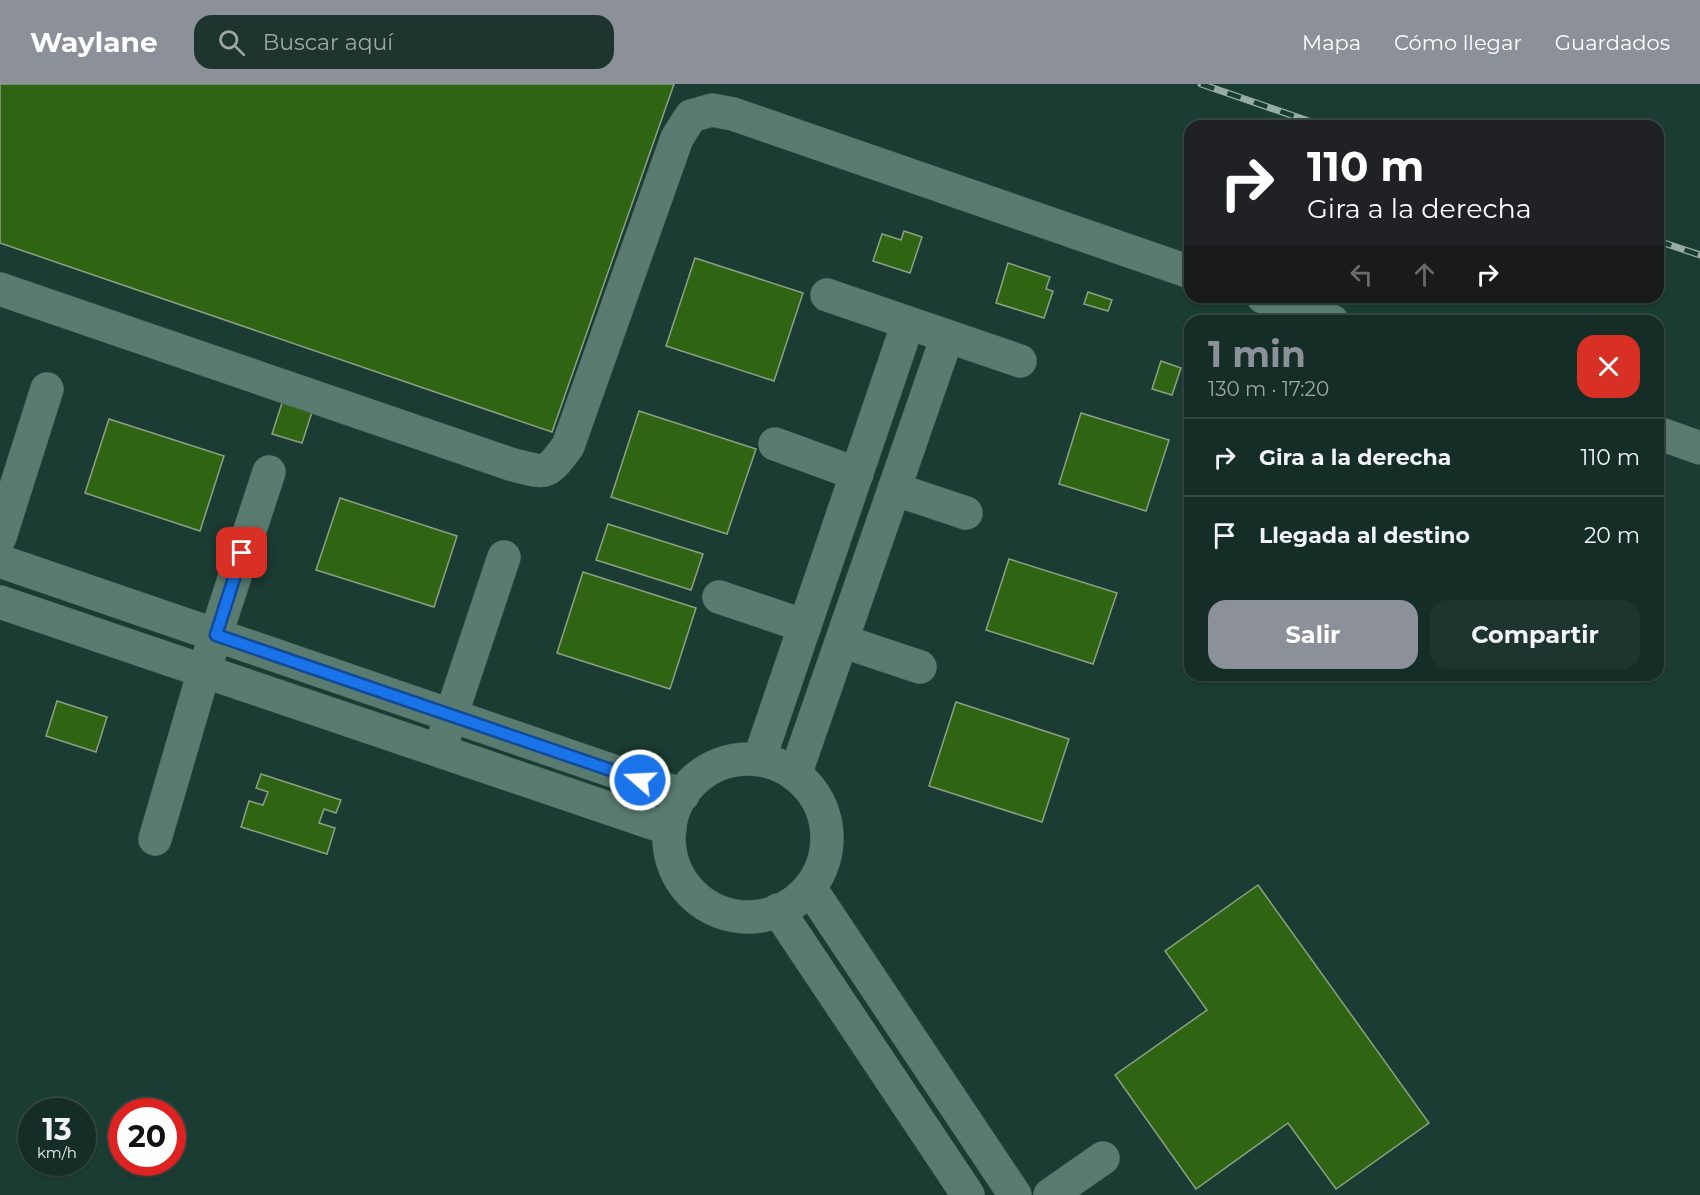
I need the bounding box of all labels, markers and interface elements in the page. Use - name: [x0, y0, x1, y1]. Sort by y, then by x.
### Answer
- search box: [194, 15, 614, 69]
- text: Waylane: [30, 25, 158, 59]
- icon: search: [215, 26, 248, 59]
- text: Buscar aquí: [263, 29, 393, 56]
- text: Mapa: [1302, 30, 1361, 55]
- text: Cómo llegar: [1394, 30, 1522, 55]
- text: Guardados: [1555, 30, 1670, 55]
- text: 110 m: [1307, 140, 1424, 192]
- icon: right: [1208, 144, 1286, 222]
- text: Gira a la derecha: [1307, 192, 1532, 225]
- icon: left: [1345, 258, 1378, 291]
- icon: ahead: [1408, 258, 1441, 291]
- icon: right: [1471, 258, 1504, 291]
- text: 1 min: [1208, 332, 1306, 376]
- button: close: [1577, 335, 1640, 398]
- text: 130 m · 17:20: [1208, 377, 1329, 401]
- icon: right: [1208, 441, 1241, 474]
- text: Gira a la derecha: [1259, 444, 1451, 471]
- text: 110 m: [1580, 444, 1640, 471]
- icon: arrive: [1208, 519, 1241, 552]
- text: Llegada al destino: [1259, 522, 1470, 549]
- text: 20 m: [1584, 522, 1640, 549]
- pin: [216, 527, 267, 578]
- icon: arrive: [225, 536, 258, 569]
- button: Salir: [1208, 600, 1418, 669]
- button: Compartir: [1430, 600, 1640, 669]
- position arrow: [608, 748, 672, 812]
- speed limit sign: 20: [108, 1098, 186, 1176]
- text: 13: [42, 1111, 72, 1148]
- text: km/h: [37, 1143, 77, 1162]

